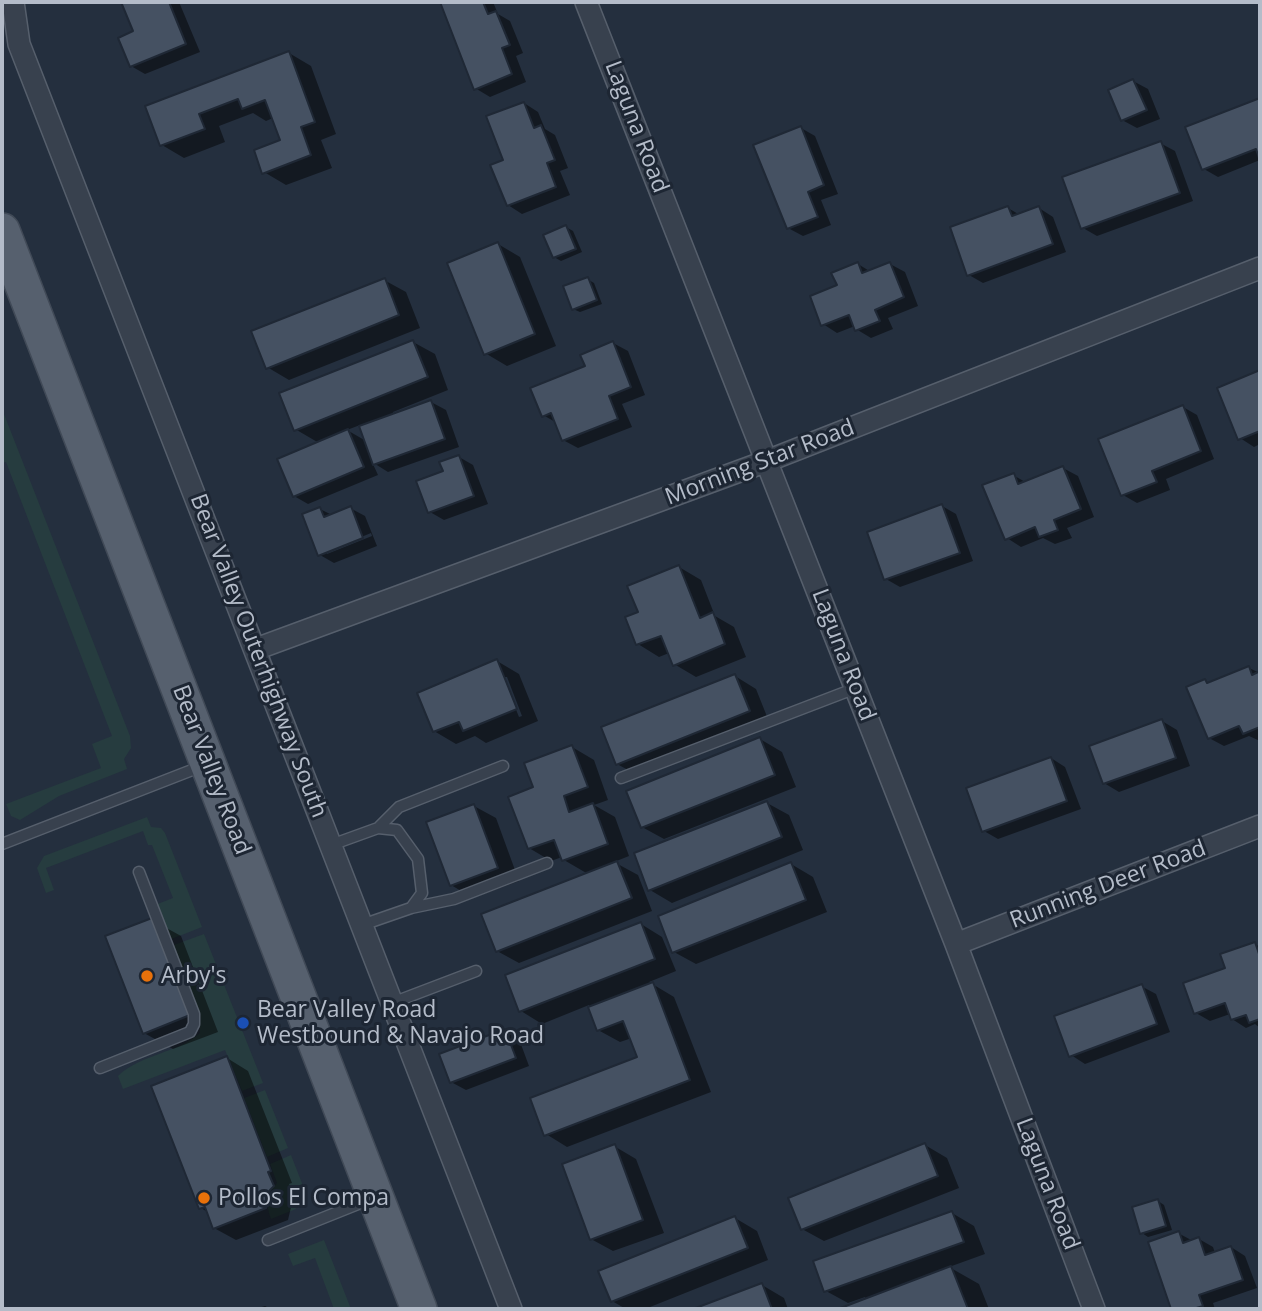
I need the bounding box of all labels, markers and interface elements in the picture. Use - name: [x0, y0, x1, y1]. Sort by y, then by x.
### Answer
- street label: Laguna Road: [598, 57, 674, 197]
- street label: Morning Star Road: [662, 414, 858, 512]
- street label: Bear Valley Outerhighway South: [183, 490, 333, 822]
- street label: Laguna Road: [805, 585, 881, 725]
- street label: Bear Valley Road: [166, 681, 256, 859]
- street label: Running Deer Road: [1006, 835, 1210, 935]
- place label: Arby's: [161, 962, 227, 990]
- marker: Arby's: [139, 968, 155, 984]
- place label: Bear Valley Road Westbound & Navajo Road: [257, 996, 544, 1050]
- marker: Bear Valley Road Westbound & Navajo Road: [235, 1015, 251, 1031]
- street label: Laguna Road: [1009, 1114, 1085, 1254]
- place label: Pollos El Compa: [218, 1184, 389, 1212]
- marker: Pollos El Compa: [196, 1190, 212, 1206]

